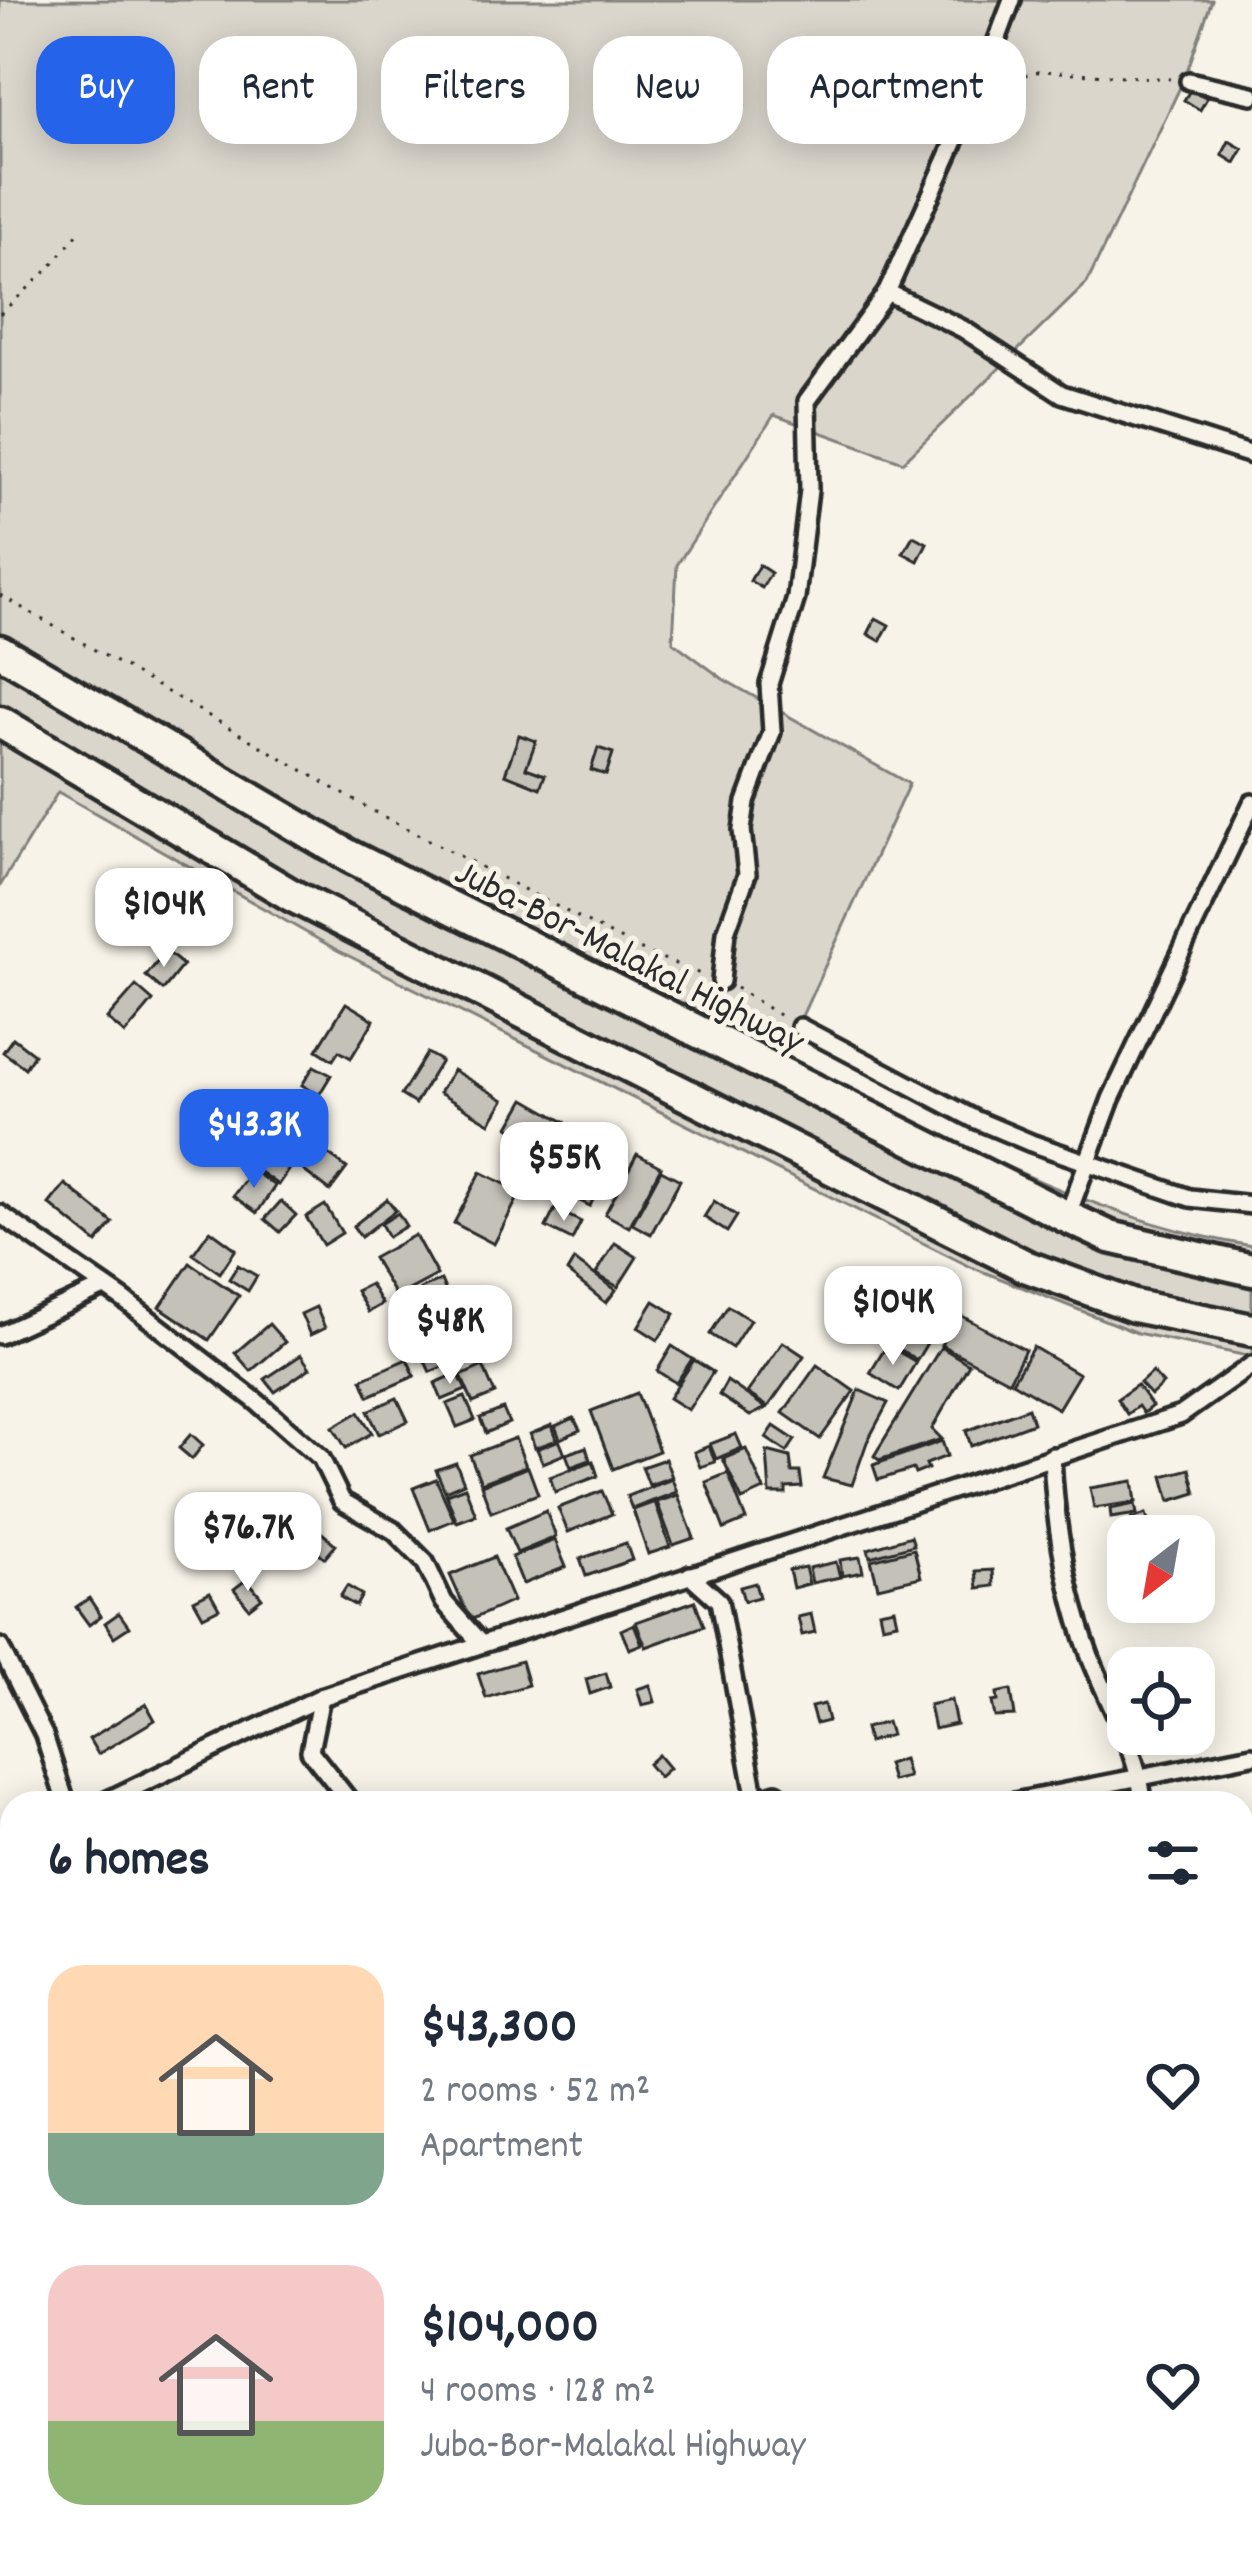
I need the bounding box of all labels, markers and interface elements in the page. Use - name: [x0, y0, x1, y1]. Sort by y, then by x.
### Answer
- chip: Buy: [36, 36, 175, 144]
- chip: Rent: [199, 36, 357, 144]
- chip: Filters: [381, 36, 569, 144]
- chip: New: [593, 36, 743, 144]
- chip: Apartment: [767, 36, 1026, 144]
- street label: Juba-Bor-Malakal Highway: [444, 848, 813, 1072]
- pin: $104K: [80, 868, 248, 970]
- text: $104K: [122, 879, 206, 934]
- pin: $43.3K: [156, 1089, 352, 1191]
- text: $43.3K: [206, 1100, 302, 1155]
- pin: $55K: [493, 1122, 635, 1224]
- text: $55K: [527, 1133, 601, 1188]
- pin: $104K: [809, 1266, 977, 1368]
- text: $104K: [851, 1277, 935, 1332]
- pin: $48K: [379, 1285, 521, 1387]
- text: $48K: [415, 1296, 485, 1351]
- pin: $76.7K: [150, 1492, 346, 1594]
- text: $76.7K: [201, 1503, 295, 1558]
- north arrow: [1107, 1515, 1215, 1623]
- map controls: [1107, 1515, 1215, 1755]
- button: locate: [1107, 1647, 1215, 1755]
- text: 6 homes: [48, 1827, 210, 1899]
- icon: filters: [1140, 1830, 1206, 1896]
- text: $43,300: [420, 1994, 578, 2066]
- icon: home: [144, 2013, 288, 2157]
- icon: heart: [1140, 2052, 1206, 2118]
- text: 2 rooms · 52 m²: [420, 2066, 650, 2121]
- text: Apartment: [420, 2121, 583, 2176]
- text: $104,000: [420, 2294, 599, 2366]
- icon: home: [144, 2313, 288, 2457]
- icon: heart: [1140, 2352, 1206, 2418]
- text: 4 rooms · 128 m²: [420, 2366, 655, 2421]
- text: Juba-Bor-Malakal Highway: [420, 2421, 806, 2476]

